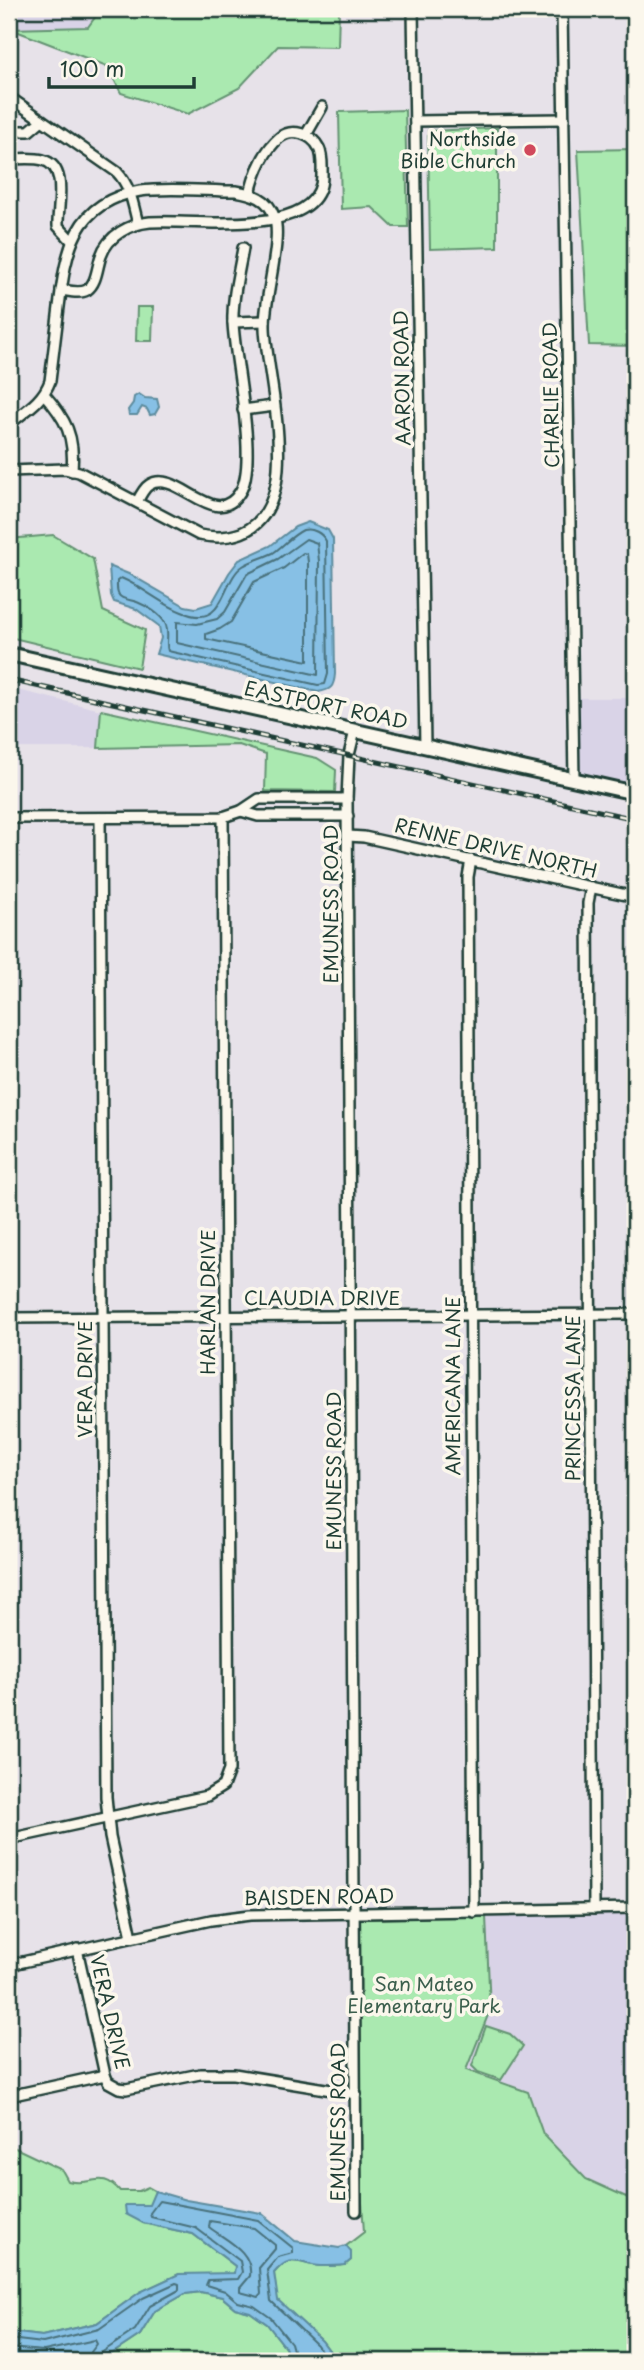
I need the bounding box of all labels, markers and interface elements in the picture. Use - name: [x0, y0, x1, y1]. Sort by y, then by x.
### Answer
- scale bar: [49, 46, 194, 90]
- text: 100 m: [60, 52, 124, 84]
- place label: Northside Bible Church: [400, 124, 516, 174]
- marker: Northside Bible Church: [522, 142, 538, 158]
- street label: AARON ROAD: [386, 310, 416, 446]
- street label: CHARLIE ROAD: [535, 322, 565, 468]
- street label: EASTPORT ROAD: [242, 673, 411, 735]
- street label: RENNE DRIVE NORTH: [392, 810, 600, 884]
- street label: EMUNESS ROAD: [316, 824, 344, 984]
- street label: HARLAN DRIVE: [193, 1229, 221, 1375]
- street label: CLAUDIA DRIVE: [244, 1283, 400, 1311]
- street label: AMERICANA LANE: [438, 1296, 466, 1476]
- street label: PRINCESSA LANE: [558, 1315, 586, 1481]
- street label: VERA DRIVE: [70, 1320, 98, 1438]
- street label: EMUNESS ROAD: [319, 1391, 347, 1551]
- street label: BAISDEN ROAD: [243, 1881, 395, 1911]
- street label: VERA DRIVE: [84, 1952, 138, 2072]
- park label: San Mateo Elementary Park: [347, 1969, 501, 2019]
- street label: EMUNESS ROAD: [323, 2042, 351, 2202]

